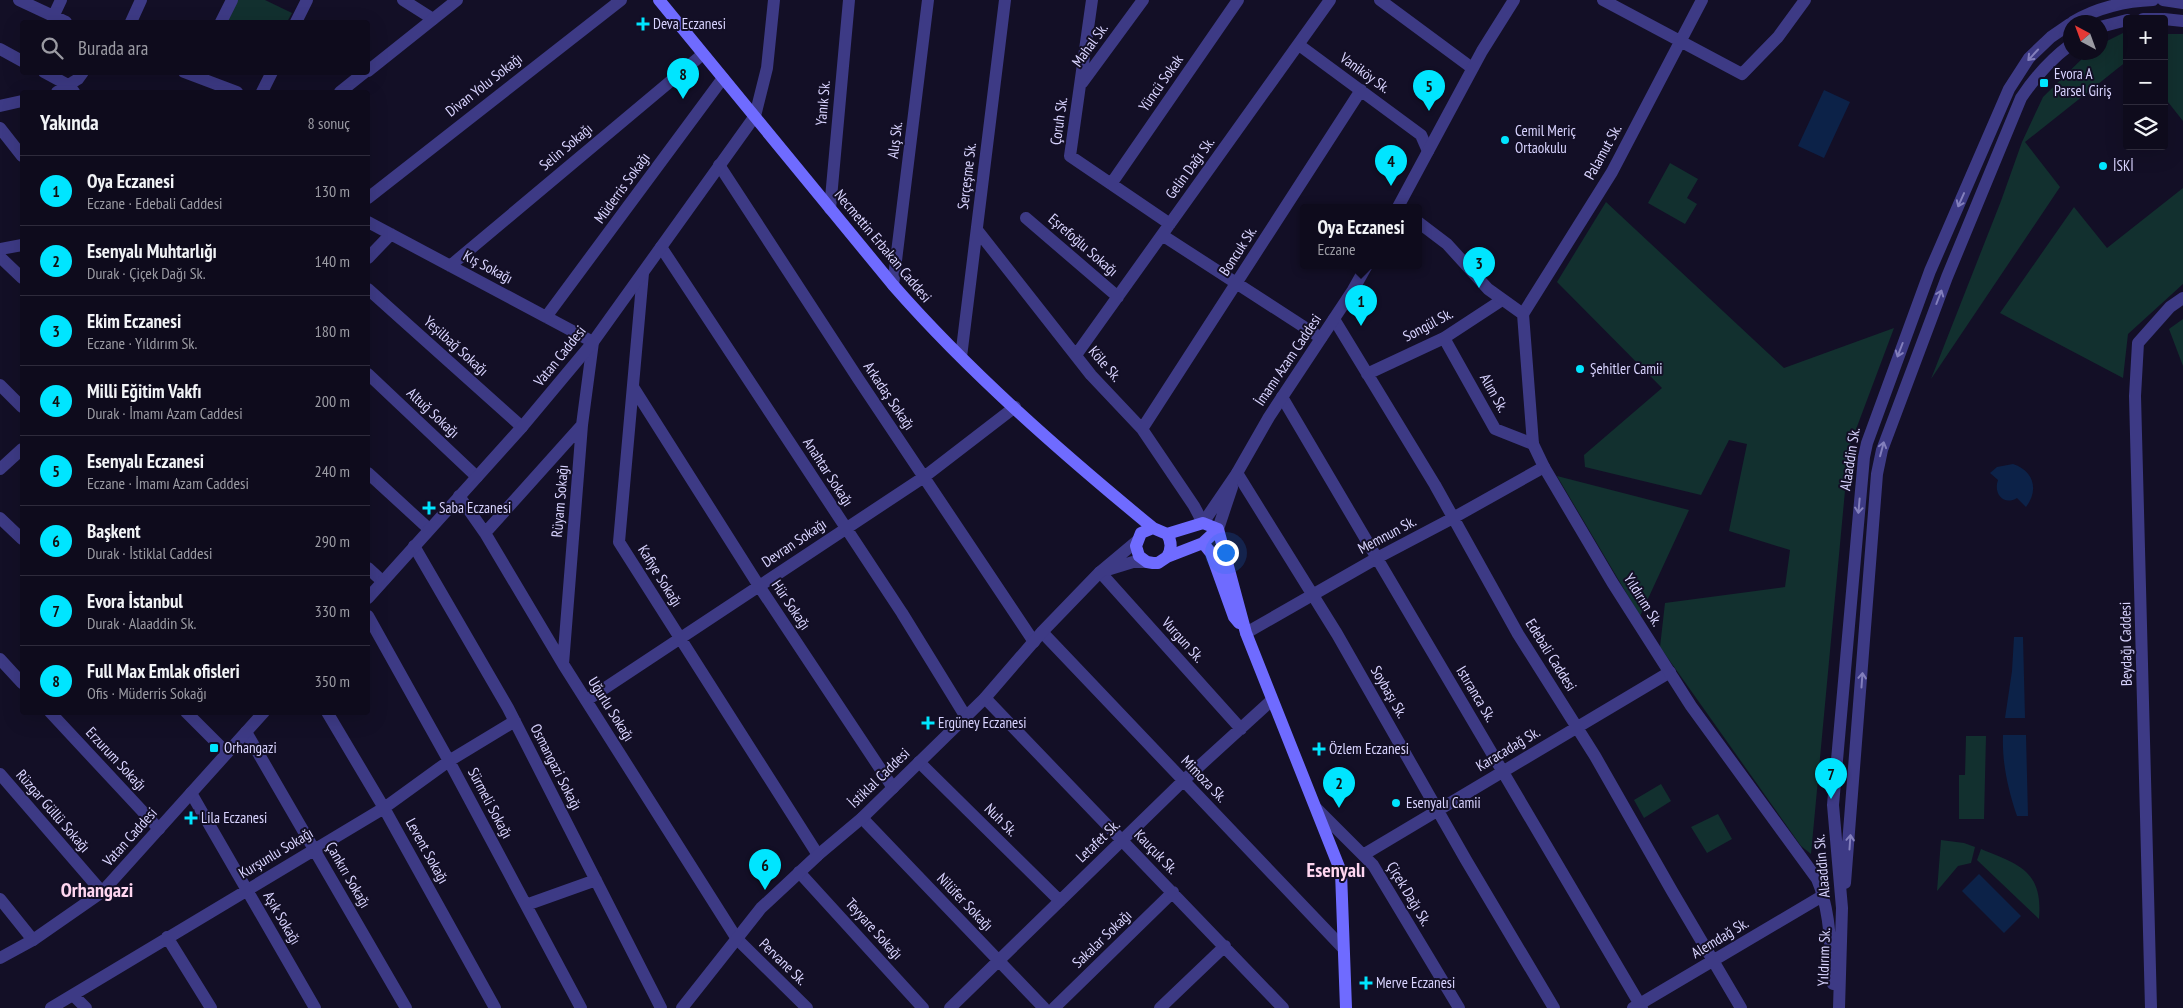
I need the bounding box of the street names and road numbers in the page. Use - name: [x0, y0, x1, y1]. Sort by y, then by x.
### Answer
- street label: Mahal Sk.: [1067, 19, 1112, 70]
- street label: Vaniköy Sk.: [1336, 47, 1394, 97]
- street label: Divan Yolu Sokağı: [442, 49, 526, 120]
- street label: Yüncü Sokak: [1134, 51, 1187, 115]
- street label: Yanık Sk.: [811, 79, 834, 126]
- street label: Çoruh Sk.: [1046, 95, 1071, 146]
- street label: Selin Sokağı: [535, 119, 596, 174]
- street label: Alış Sk.: [883, 120, 906, 159]
- street label: Palamut Sk.: [1580, 120, 1626, 183]
- street label: Gelin Dağı Sk.: [1161, 133, 1219, 202]
- street label: Serçeşme Sk.: [953, 141, 980, 210]
- street label: Müderris Sokağı: [590, 149, 654, 227]
- street label: Necmettin Erbakan Caddesi: [831, 185, 936, 306]
- street label: Eşrefoğlu Sokağı: [1045, 209, 1122, 280]
- street label: Boncuk Sk.: [1214, 222, 1261, 279]
- street label: Kış Sokağı: [460, 246, 516, 287]
- street label: Songül Sk.: [1399, 303, 1456, 346]
- street label: İmamı Azam Caddesi: [1250, 310, 1325, 409]
- street label: Yeşilbağ Sokağı: [420, 312, 493, 380]
- street label: Vatan Caddesi: [529, 322, 590, 391]
- street label: Köle Sk.: [1085, 342, 1126, 386]
- street label: Arkadaş Sokağı: [860, 358, 919, 433]
- street label: Alım Sk.: [1476, 370, 1513, 416]
- street label: Altuğ Sokağı: [403, 383, 464, 442]
- street label: Alaaddin Sk.: [1835, 426, 1864, 492]
- street label: Anahtar Sokağı: [799, 434, 858, 510]
- street label: Rüyam Sokağı: [547, 464, 572, 538]
- street label: Memnun Sk.: [1354, 511, 1419, 558]
- street label: Devran Sokağı: [758, 514, 830, 571]
- street label: Kafiye Sokağı: [634, 541, 687, 610]
- street label: Yıldırım Sk.: [1620, 570, 1667, 630]
- street label: Hür Sokağı: [768, 576, 815, 633]
- street label: Beydağı Caddesi: [2115, 602, 2136, 686]
- street label: Vurgun Sk.: [1157, 612, 1209, 667]
- street label: Edebali Caddesi: [1522, 615, 1581, 694]
- street label: Soybaşı Sk.: [1367, 662, 1412, 722]
- street label: Istıranca Sk.: [1452, 662, 1501, 726]
- street label: Uğurlu Sokağı: [584, 673, 639, 745]
- street label: Osmangazi Sokağı: [527, 720, 586, 813]
- street label: Karacadağ Sk.: [1472, 722, 1544, 775]
- street label: Erzurum Sokağı: [82, 723, 151, 795]
- street label: İstiklal Caddesi: [844, 744, 913, 812]
- street label: Mimoza Sk.: [1177, 751, 1232, 806]
- street label: Sürmeli Sokağı: [464, 764, 517, 841]
- street label: Rüzgar Güllü Sokağı: [12, 765, 95, 856]
- street label: Nuh Sk.: [981, 799, 1022, 840]
- street label: Vatan Caddesi: [98, 803, 161, 871]
- street label: Levent Sokağı: [402, 815, 453, 887]
- street label: Letafet Sk.: [1072, 815, 1124, 866]
- street label: Kurşunlu Sokağı: [235, 823, 316, 882]
- street label: Kauçuk Sk.: [1130, 825, 1183, 878]
- street label: Alaaddin Sk.: [1809, 833, 1834, 899]
- street label: Çankırı Sokağı: [322, 838, 375, 911]
- street label: Çiçek Dağı Sk.: [1383, 858, 1436, 930]
- street label: Nilüfer Sokağı: [933, 869, 998, 935]
- street label: Aşık Sokağı: [260, 888, 305, 948]
- street label: Teyyare Sokağı: [842, 894, 907, 963]
- street label: Sakalar Sokağı: [1068, 906, 1135, 972]
- street label: Alemdağ Sk.: [1688, 913, 1752, 962]
- street label: Yıldırım Sk.: [1813, 927, 1834, 987]
- street label: Pervane Sk.: [755, 934, 812, 989]

